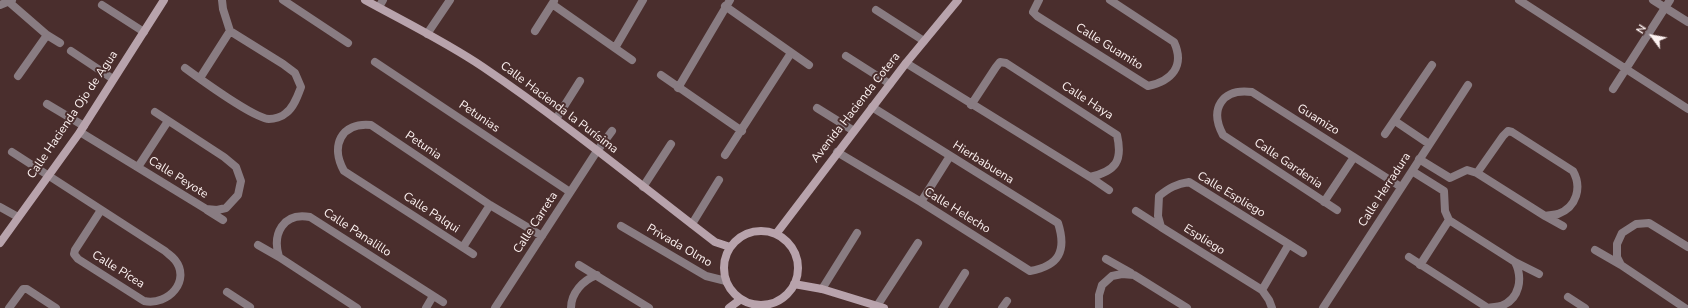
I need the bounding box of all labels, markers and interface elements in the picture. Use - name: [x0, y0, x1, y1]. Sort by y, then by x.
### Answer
- north arrow: [1632, 16, 1672, 56]
- street label: Calle Guamito: [1073, 21, 1145, 73]
- text: N: [1633, 22, 1650, 37]
- street label: Calle Hacienda Ojo de Agua: [25, 48, 121, 182]
- street label: Avenida Hacienda Cotera: [809, 50, 903, 166]
- street label: Calle Hacienda la Purísima: [497, 59, 621, 157]
- street label: Calle Haya: [1059, 79, 1115, 123]
- street label: Petunias: [456, 98, 502, 136]
- street label: Guamizo: [1294, 101, 1342, 139]
- street label: Petunia: [402, 129, 444, 163]
- street label: Calle Gardenia: [1251, 136, 1325, 192]
- street label: Hierbabuena: [950, 139, 1016, 187]
- street label: Calle Herradura: [1356, 150, 1414, 230]
- street label: Calle Peyote: [146, 154, 210, 202]
- street label: Calle Espliego: [1194, 169, 1268, 221]
- street label: Calle Helecho: [921, 185, 993, 237]
- street label: Calle Palqui: [400, 189, 462, 237]
- street label: Calle Carreta: [511, 190, 561, 256]
- street label: Calle Panalillo: [321, 206, 393, 260]
- street label: Privada Olmo: [644, 221, 714, 271]
- street label: Espliego: [1181, 222, 1227, 258]
- street label: Calle Pícea: [89, 248, 147, 292]

